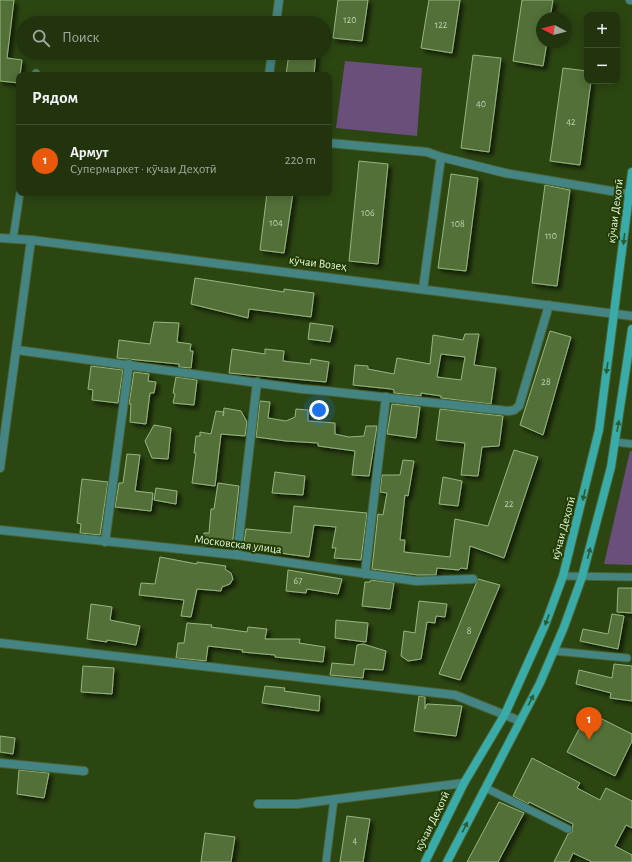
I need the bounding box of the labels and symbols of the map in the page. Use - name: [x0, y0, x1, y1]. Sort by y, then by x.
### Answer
- north arrow: [536, 12, 572, 48]
- house number: 120: [343, 15, 357, 25]
- house number: 122: [435, 20, 448, 30]
- house number: 40: [476, 99, 486, 109]
- house number: 42: [566, 117, 576, 127]
- street label: кӯчаи Деҳотӣ: [605, 178, 626, 244]
- house number: 106: [361, 208, 375, 218]
- house number: 104: [269, 218, 283, 228]
- house number: 108: [451, 219, 465, 229]
- house number: 110: [545, 231, 557, 241]
- one-way arrow: [621, 233, 627, 245]
- street label: кӯчаи Возеҳ: [288, 253, 348, 274]
- one-way arrow: [604, 362, 610, 374]
- house number: 28: [541, 377, 551, 387]
- your location: [309, 400, 329, 420]
- one-way arrow: [615, 420, 621, 432]
- one-way arrow: [580, 489, 586, 502]
- street label: кӯчаи Деҳотӣ: [549, 495, 578, 561]
- house number: 22: [504, 499, 514, 509]
- street label: Московская улица: [193, 533, 283, 556]
- one-way arrow: [586, 546, 592, 559]
- house number: 67: [294, 576, 302, 586]
- one-way arrow: [543, 614, 549, 626]
- house number: 8: [467, 626, 472, 636]
- one-way arrow: [528, 694, 535, 705]
- pin: 1: [576, 707, 602, 740]
- street label: кӯчаи Деҳотӣ: [412, 789, 453, 853]
- one-way arrow: [462, 822, 468, 833]
- house number: 4: [353, 836, 358, 846]

